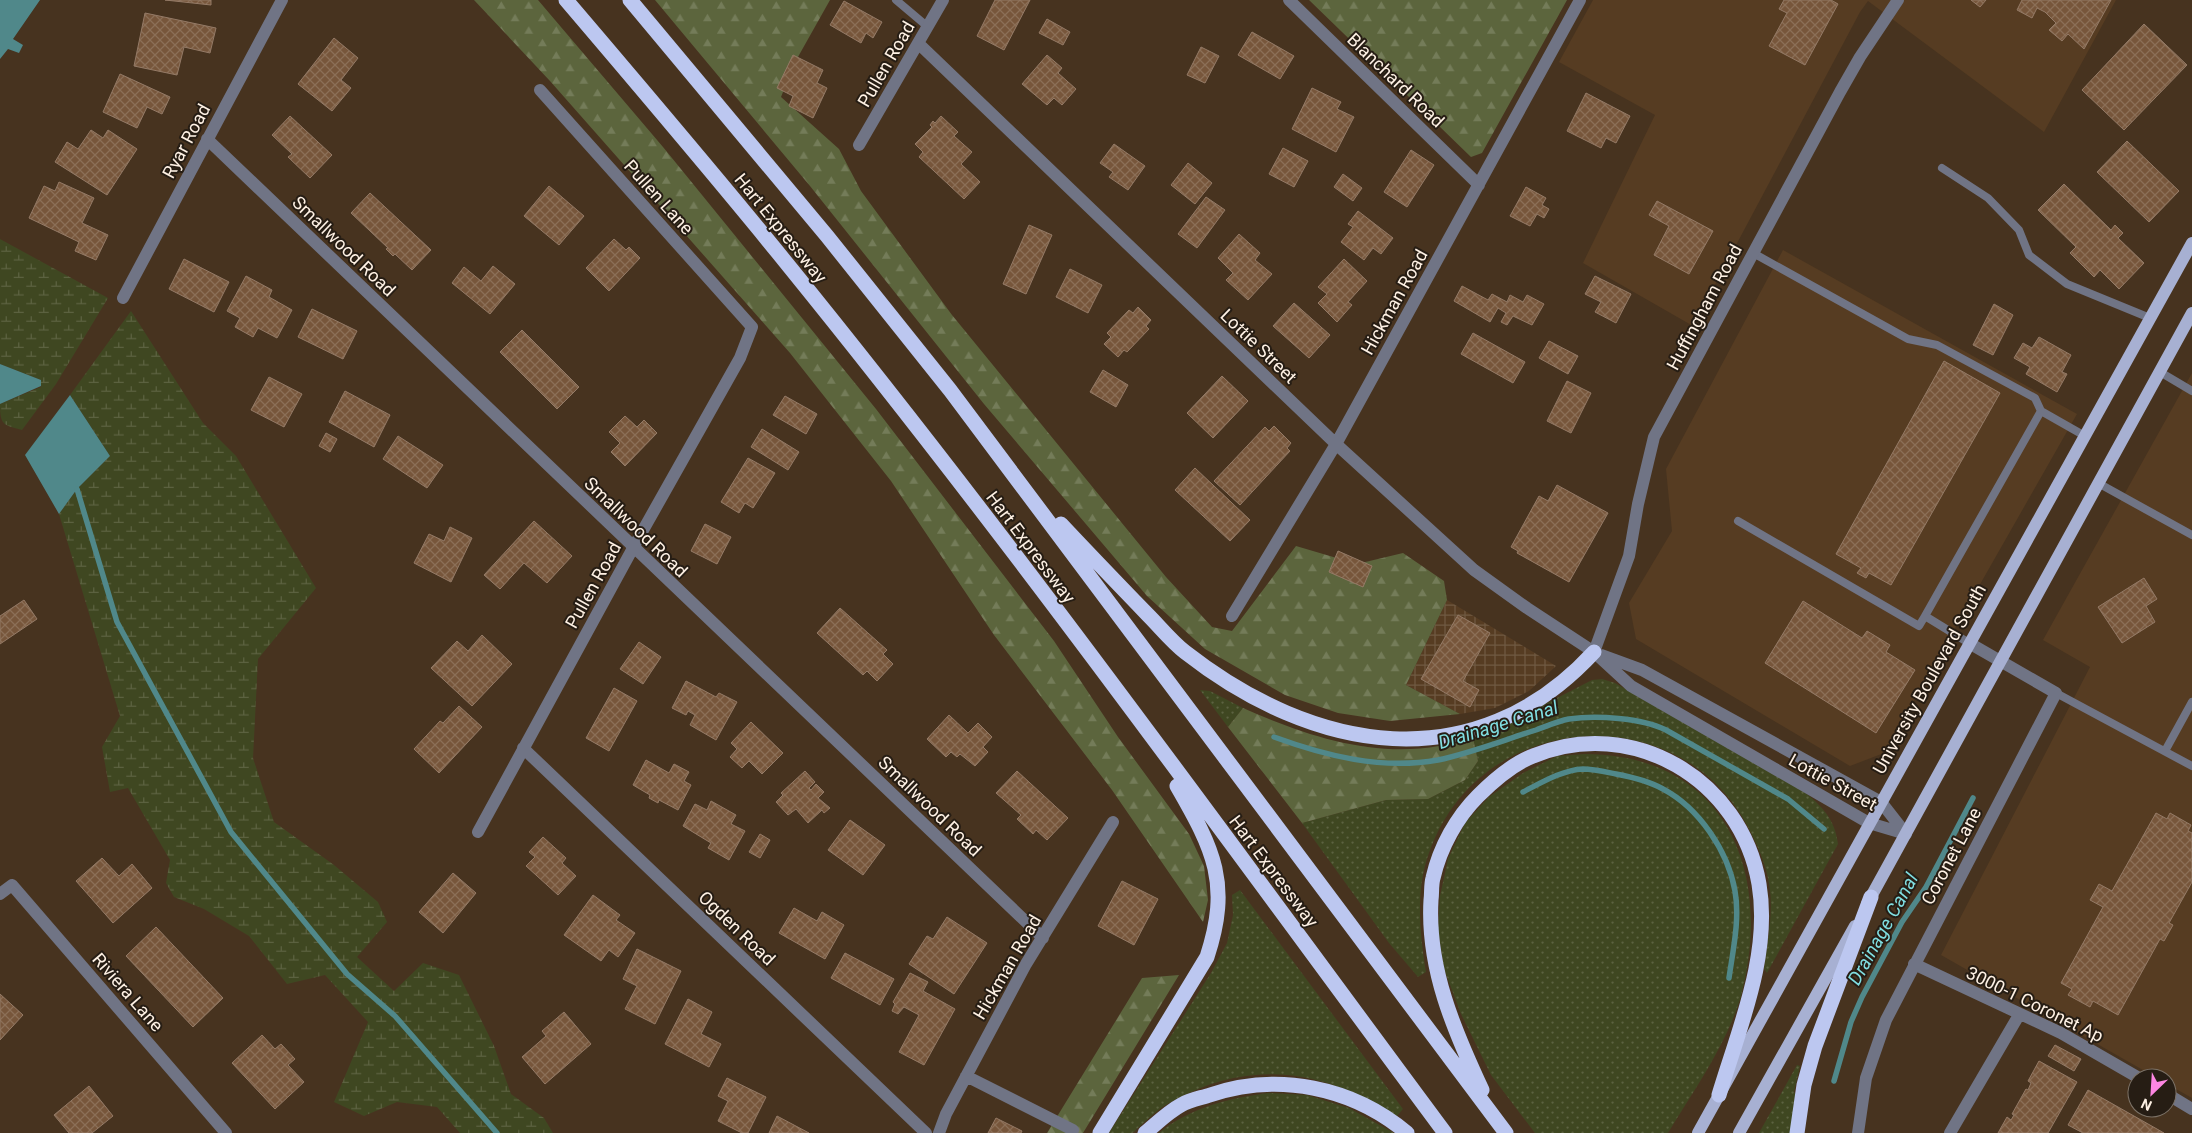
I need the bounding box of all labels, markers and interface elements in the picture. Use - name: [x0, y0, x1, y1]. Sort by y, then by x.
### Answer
- street label: Pullen Road: [853, 17, 919, 111]
- street label: Blanchard Road: [1343, 29, 1449, 131]
- street label: Ryar Road: [158, 100, 214, 182]
- street label: Pullen Lane: [620, 155, 698, 239]
- street label: Hart Expressway: [730, 169, 832, 287]
- street label: Smallwood Road: [288, 192, 400, 300]
- street label: Huffingham Road: [1662, 241, 1746, 373]
- street label: Hickman Road: [1356, 246, 1432, 358]
- street label: Lottie Street: [1217, 305, 1301, 388]
- street label: Smallwood Road: [580, 473, 692, 581]
- street label: Hart Expressway: [982, 487, 1080, 607]
- street label: Pullen Road: [561, 538, 625, 632]
- street label: University Boulevard South: [1868, 581, 1990, 777]
- water label: Drainage Canal: [1435, 696, 1561, 754]
- street label: Lottie Street: [1785, 749, 1881, 815]
- street label: Smallwood Road: [874, 752, 986, 860]
- street label: Coronet Lane: [1917, 804, 1985, 908]
- street label: Hart Expressway: [1225, 811, 1323, 931]
- water label: Drainage Canal: [1843, 869, 1923, 989]
- street label: Ogden Road: [694, 886, 780, 970]
- street label: Hickman Road: [969, 911, 1045, 1023]
- street label: Riviera Lane: [88, 948, 168, 1036]
- street label: 3000-1 Coronet Ap: [1963, 962, 2107, 1046]
- north arrow: [2127, 1068, 2177, 1118]
- text: N: [2139, 1095, 2154, 1114]

